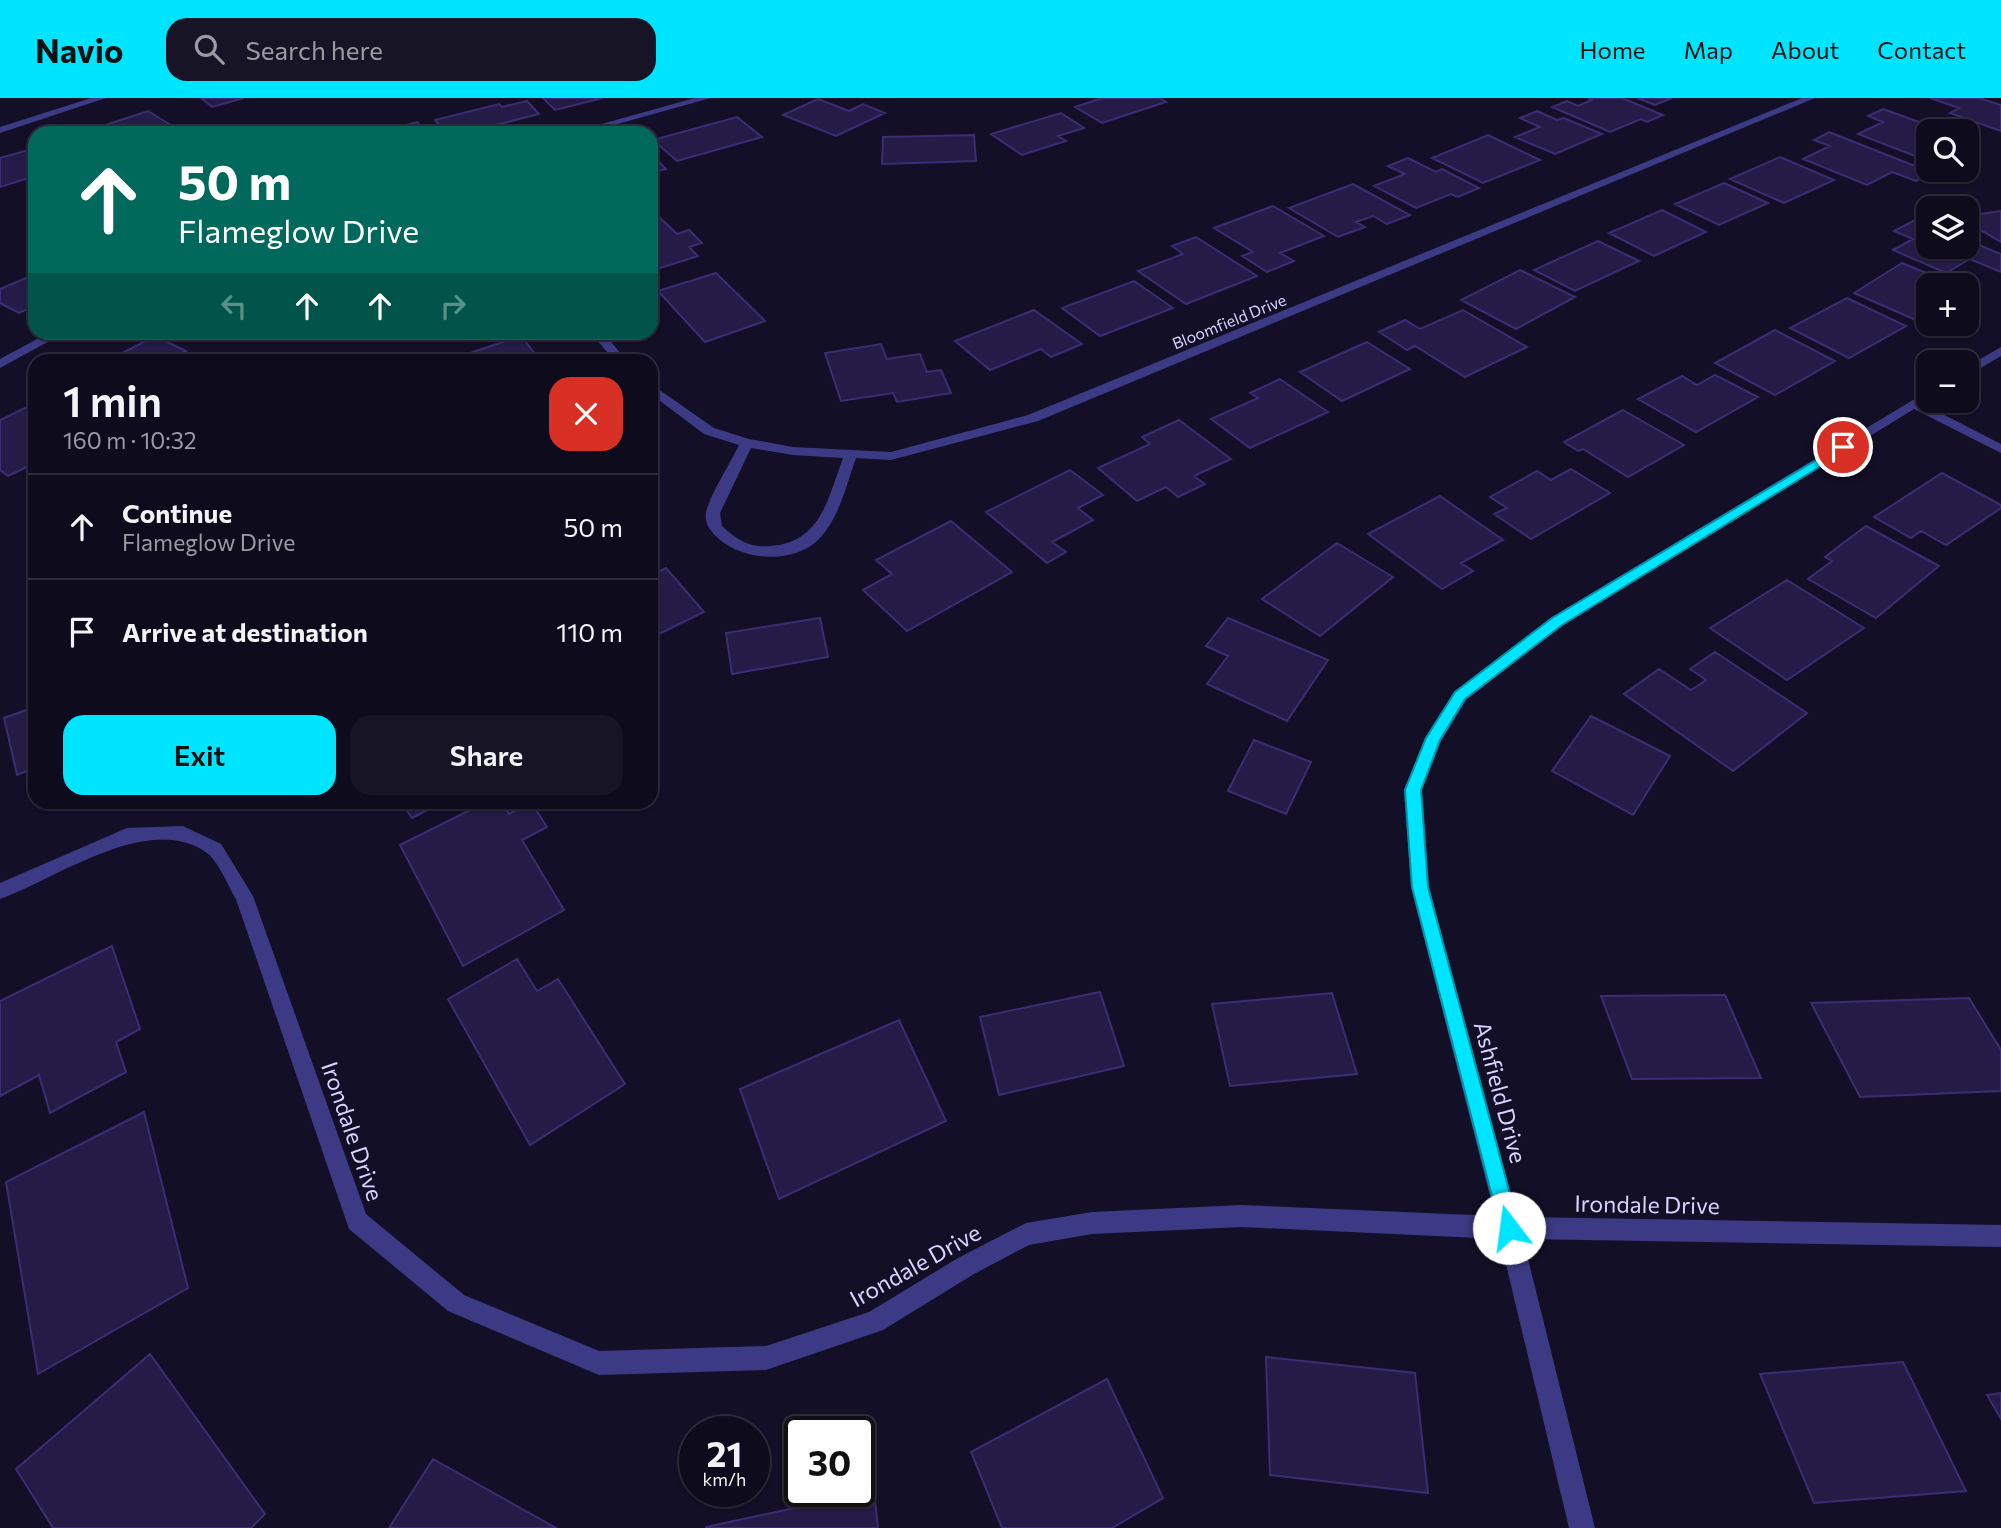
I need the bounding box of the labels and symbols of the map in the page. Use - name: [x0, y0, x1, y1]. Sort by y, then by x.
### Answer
- street label: Bloomfield Drive: [1169, 289, 1289, 353]
- pin: [1813, 417, 1873, 477]
- street label: Ashfield Drive: [1469, 1018, 1533, 1166]
- street label: Irondale Drive: [316, 1058, 390, 1204]
- street label: Irondale Drive: [1574, 1189, 1720, 1219]
- position arrow: [1472, 1191, 1546, 1265]
- street label: Irondale Drive: [845, 1218, 985, 1312]
- speed limit sign: 30: [784, 1416, 875, 1507]

